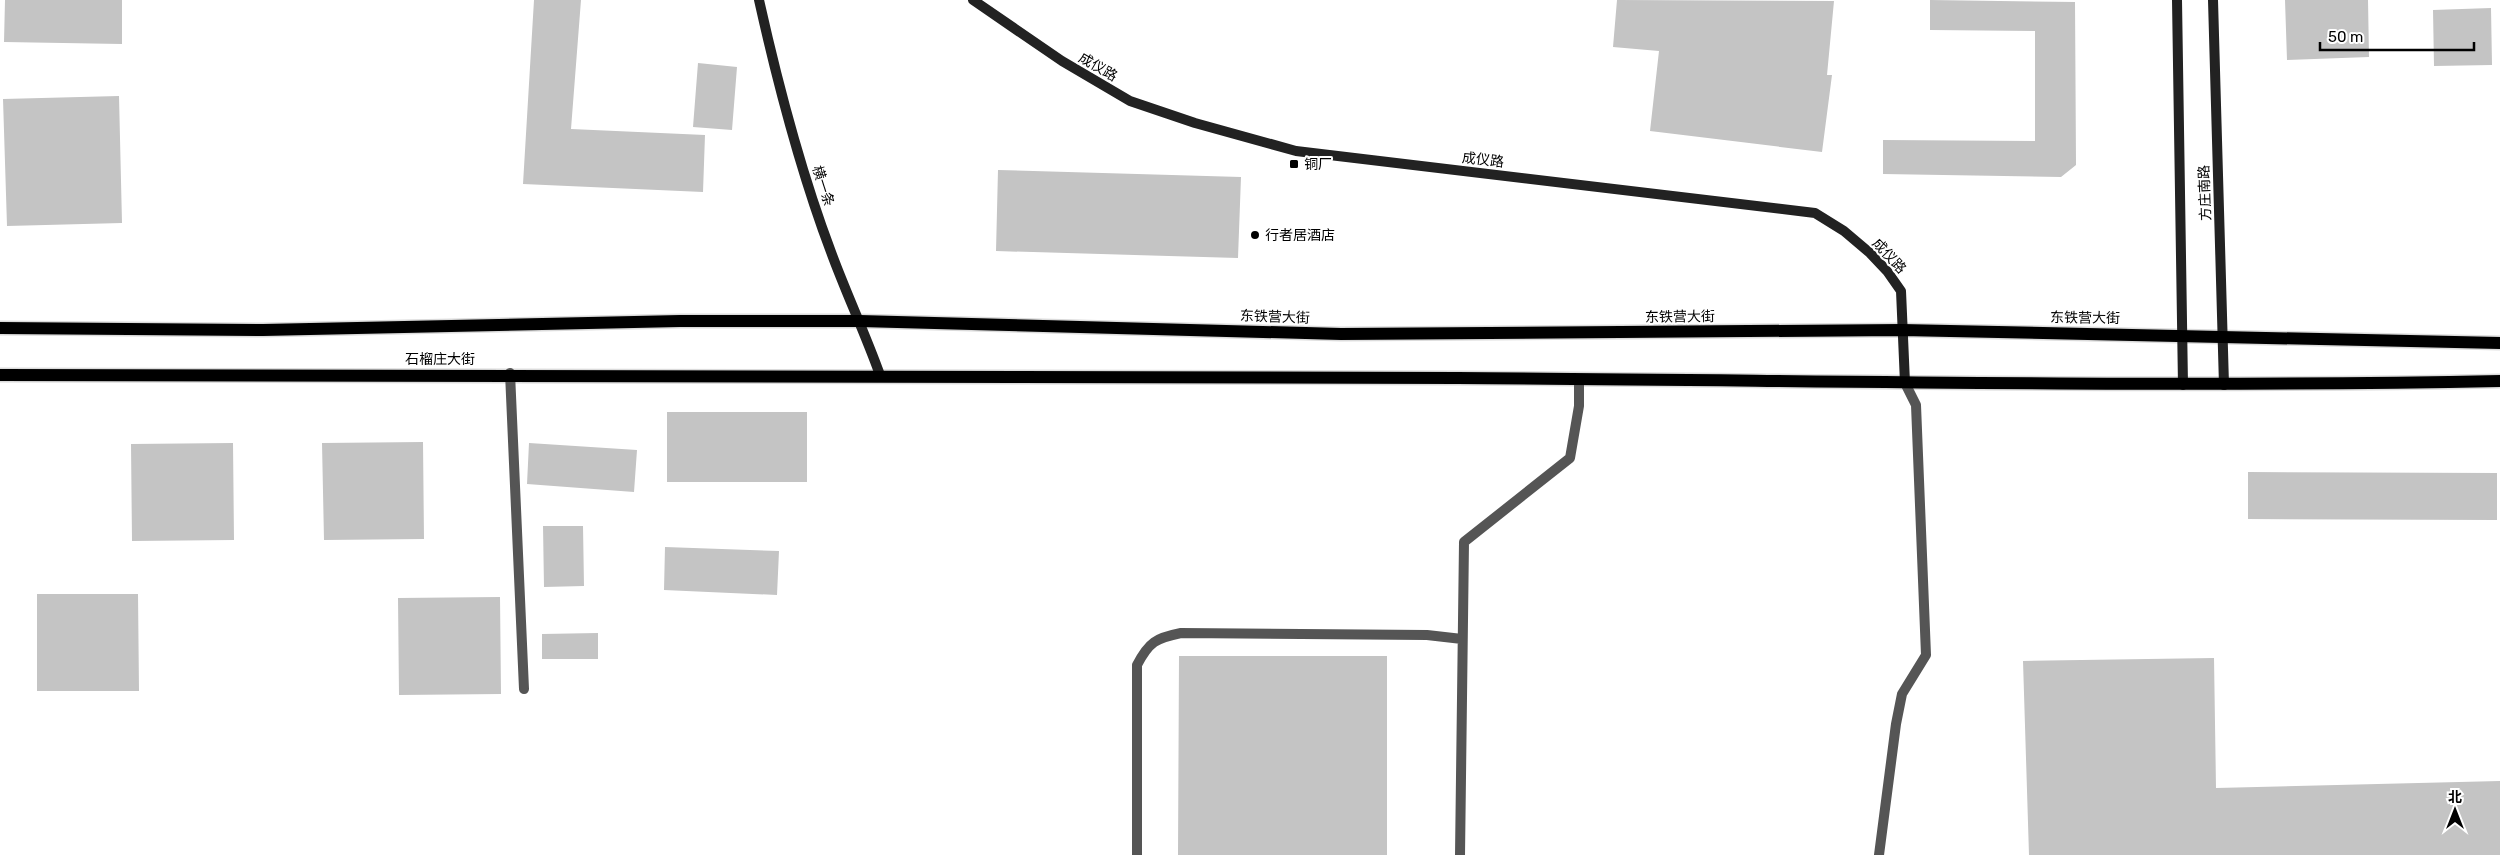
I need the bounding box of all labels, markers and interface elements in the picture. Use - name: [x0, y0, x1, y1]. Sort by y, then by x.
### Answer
- scale bar: [2320, 20, 2474, 52]
- text: 50 m: [2328, 28, 2363, 46]
- street label: 成仪路: [1076, 49, 1120, 85]
- street label: 成仪路: [1461, 149, 1505, 171]
- place label: 铜厂: [1304, 156, 1332, 173]
- marker: 铜厂: [1288, 158, 1300, 170]
- street label: 横一条: [808, 163, 838, 209]
- street label: 方庄南路: [2196, 165, 2214, 221]
- place label: 行者居酒店: [1265, 227, 1335, 244]
- marker: 行者居酒店: [1249, 229, 1261, 241]
- street label: 成仪路: [1868, 235, 1910, 277]
- street label: 东铁营大街: [1240, 307, 1310, 327]
- street label: 东铁营大街: [1645, 308, 1715, 326]
- street label: 东铁营大街: [2050, 309, 2120, 327]
- street label: 石榴庄大街: [405, 351, 475, 368]
- north arrow: [2430, 785, 2480, 835]
- text: 北: [2448, 789, 2462, 806]

